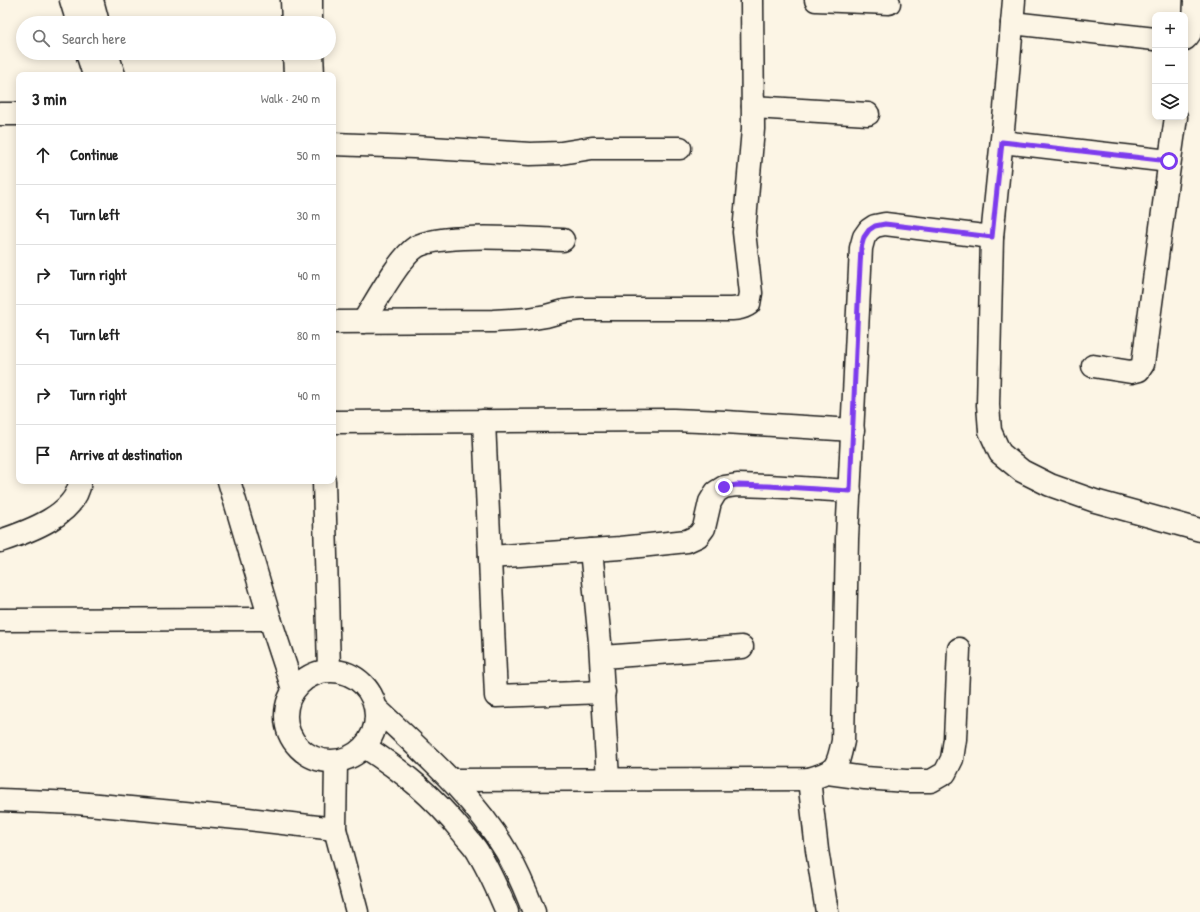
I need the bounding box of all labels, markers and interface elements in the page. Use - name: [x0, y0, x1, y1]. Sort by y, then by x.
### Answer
- map controls: [1152, 12, 1188, 120]
- button: +: [1152, 12, 1188, 48]
- search box: [16, 16, 336, 60]
- icon: search: [30, 27, 52, 49]
- text: Search here: [62, 28, 126, 49]
- button: −: [1152, 48, 1188, 84]
- button: layers: [1152, 84, 1188, 120]
- text: 3 min: [32, 87, 67, 110]
- text: Walk · 240 m: [261, 89, 320, 107]
- icon: ahead: [32, 144, 54, 166]
- text: Continue: [70, 144, 118, 165]
- text: 50 m: [297, 146, 320, 164]
- route start: [1160, 152, 1178, 170]
- icon: left: [32, 204, 54, 226]
- text: Turn left: [70, 204, 120, 225]
- text: 30 m: [297, 206, 320, 224]
- icon: right: [32, 264, 54, 286]
- text: Turn right: [70, 264, 126, 285]
- text: 40 m: [297, 266, 320, 284]
- icon: left: [32, 324, 54, 346]
- text: Turn left: [70, 324, 120, 345]
- text: 80 m: [297, 326, 320, 344]
- icon: right: [32, 384, 54, 406]
- text: Turn right: [70, 384, 126, 405]
- text: 40 m: [297, 386, 320, 404]
- icon: arrive: [32, 444, 54, 466]
- text: Arrive at destination: [70, 444, 182, 465]
- route end: [715, 478, 733, 496]

